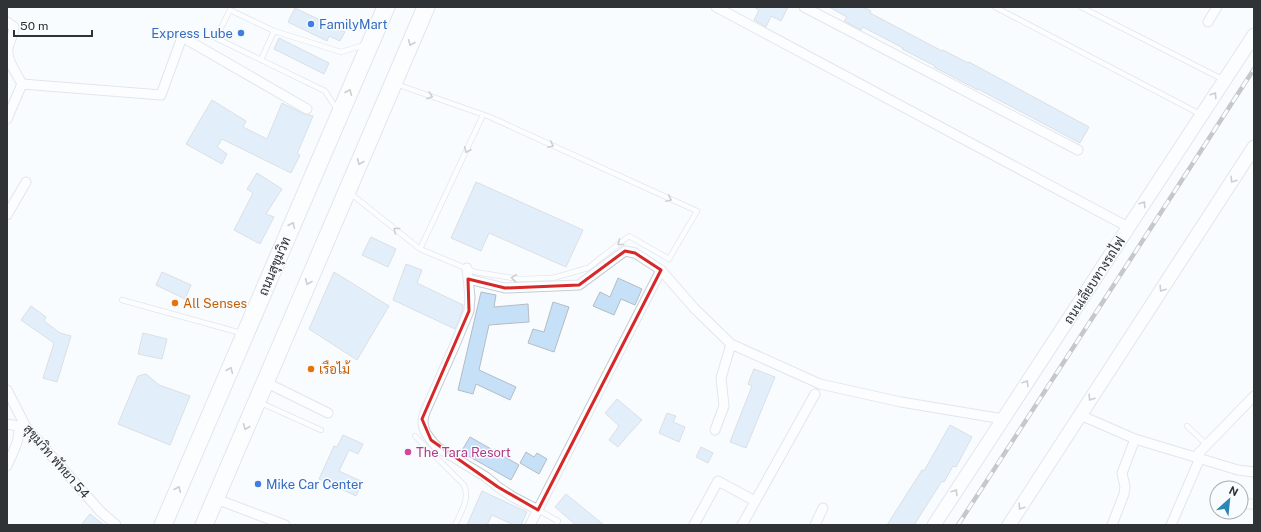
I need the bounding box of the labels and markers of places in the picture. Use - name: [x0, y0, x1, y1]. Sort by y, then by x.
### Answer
- place label: FamilyMart: [319, 17, 388, 32]
- marker: FamilyMart: [306, 19, 316, 29]
- place label: Express Lube: [151, 26, 233, 41]
- marker: Express Lube: [236, 28, 246, 38]
- place label: All Senses: [183, 296, 247, 311]
- marker: All Senses: [170, 298, 180, 308]
- place label: เรือไม้: [319, 360, 351, 377]
- marker: เรือไม้: [306, 364, 316, 374]
- place label: The Tara Resort: [416, 445, 511, 460]
- marker: The Tara Resort: [403, 447, 413, 457]
- place label: Mike Car Center: [266, 477, 363, 492]
- marker: Mike Car Center: [253, 479, 263, 489]

